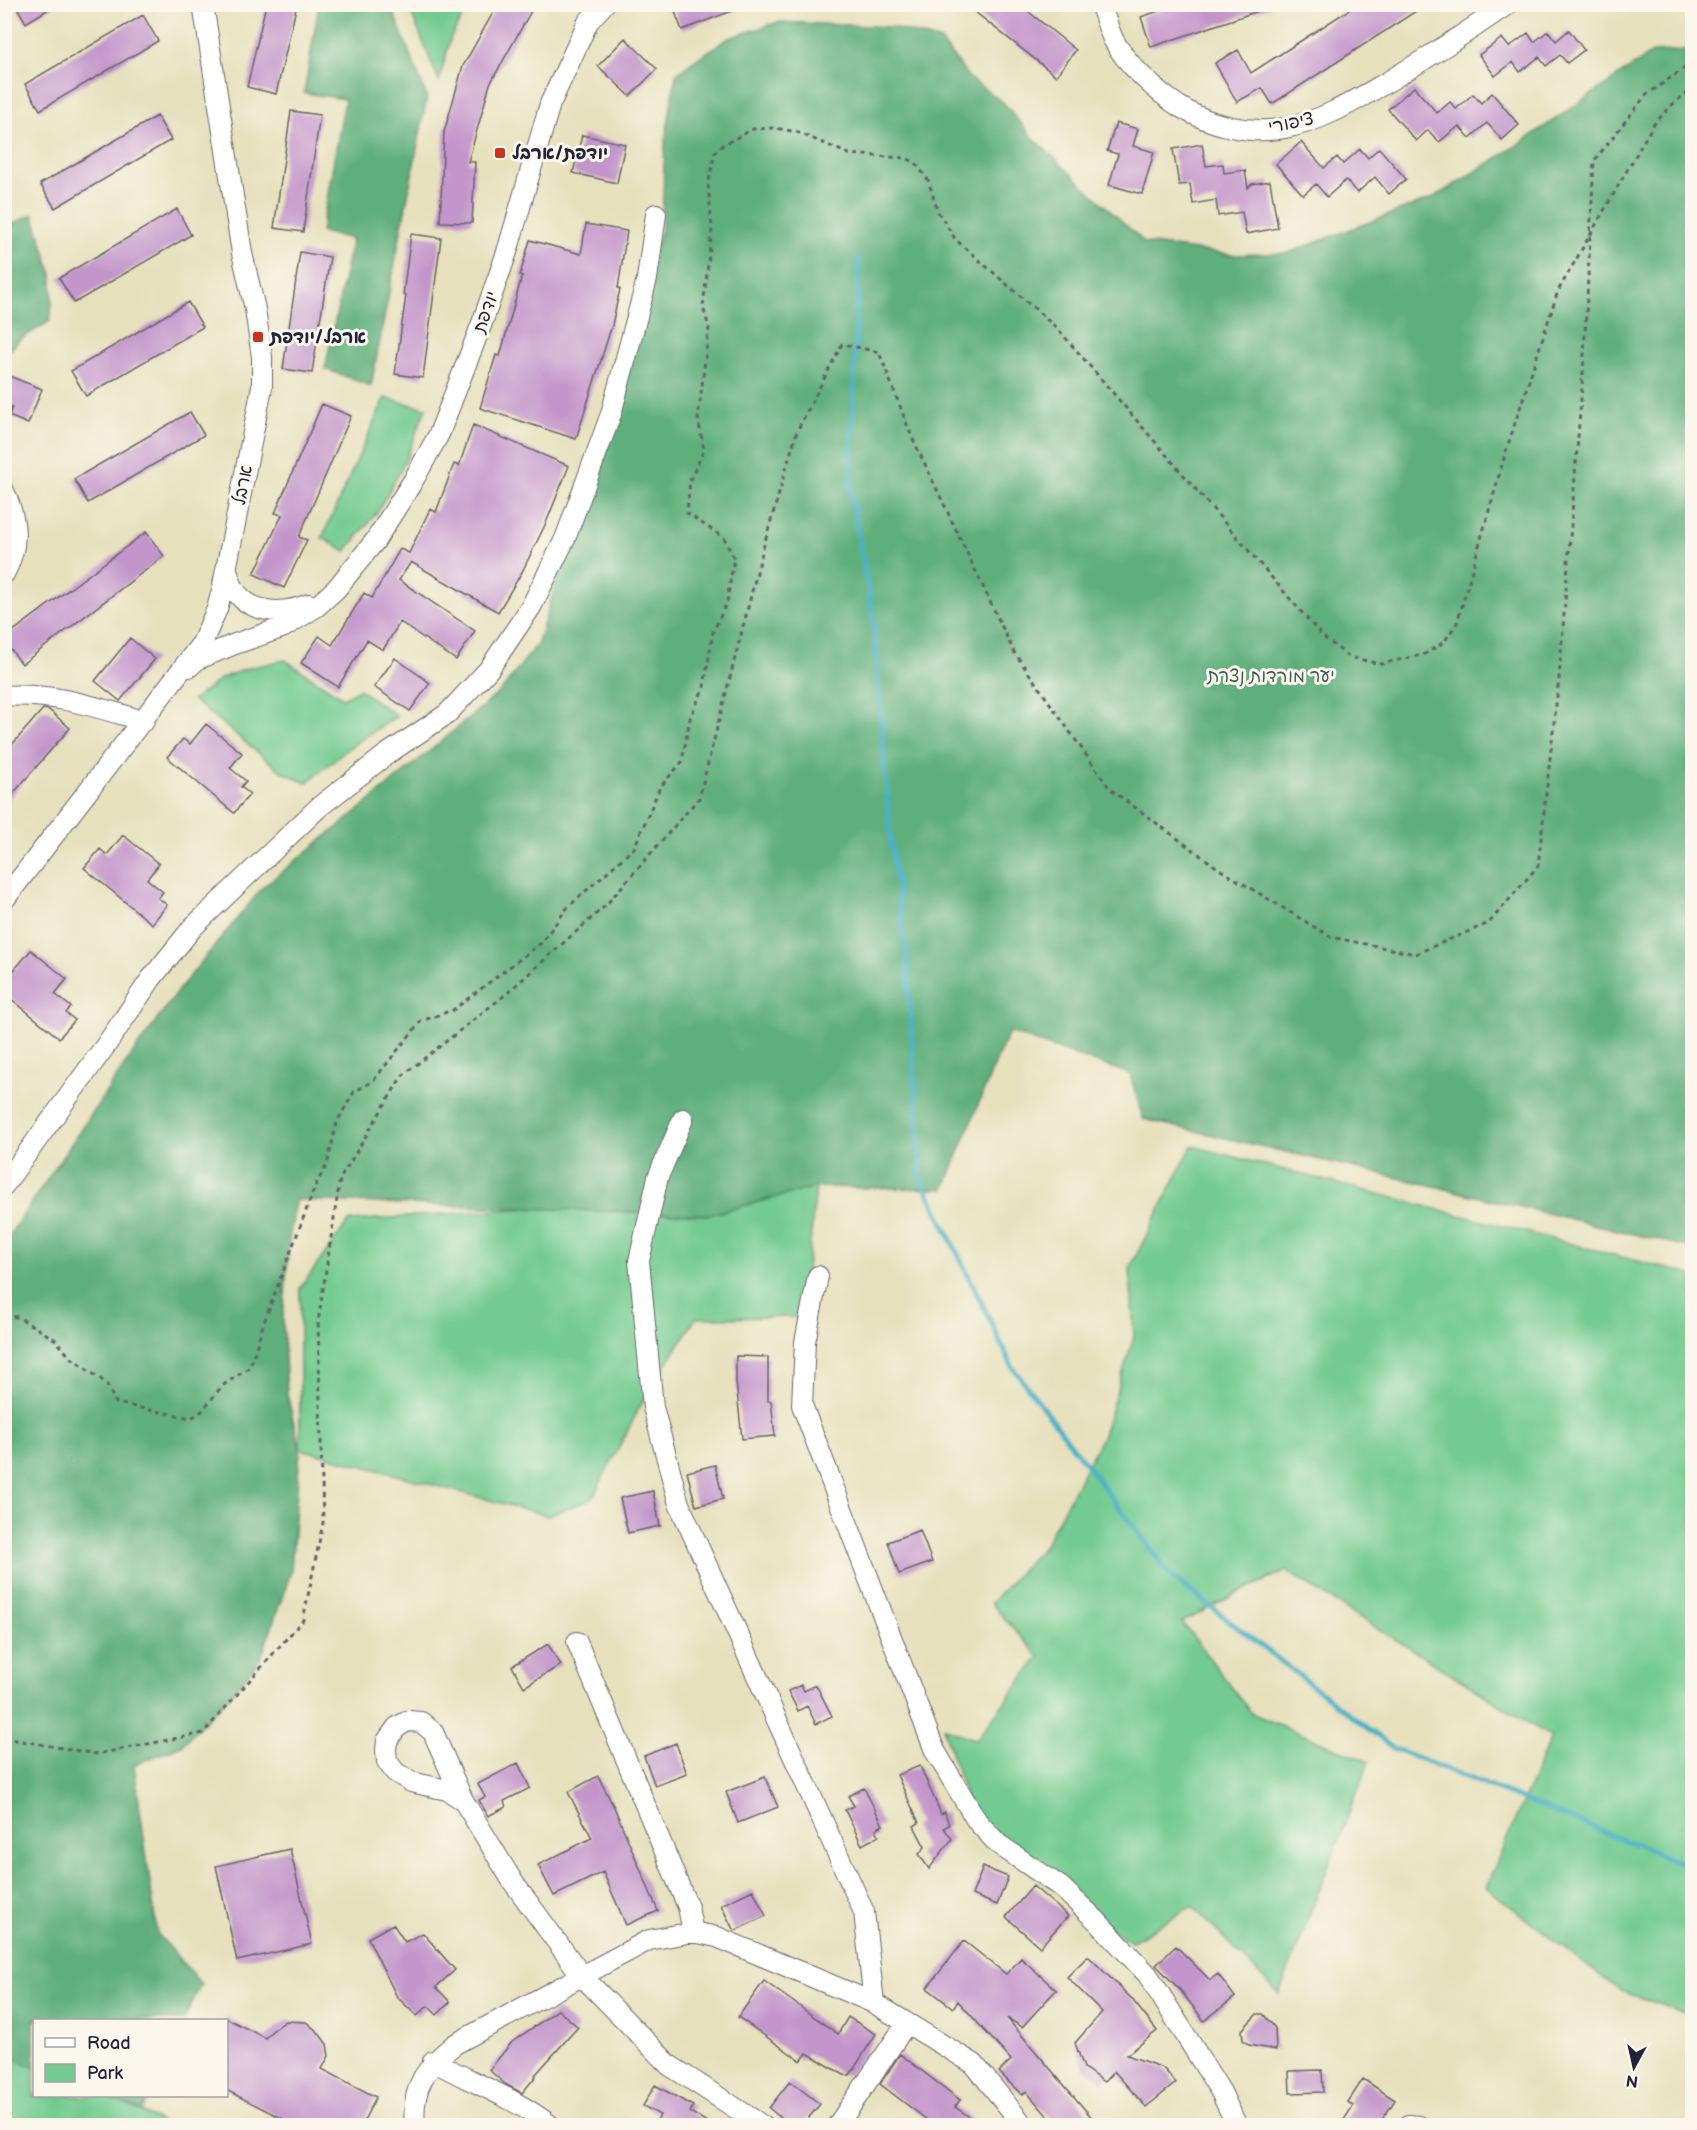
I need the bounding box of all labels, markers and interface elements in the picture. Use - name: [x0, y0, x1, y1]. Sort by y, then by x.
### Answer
- street label: ציפורי: [1266, 108, 1316, 138]
- place label: יודפת/ארבל: [512, 143, 608, 164]
- marker: יודפת/ארבל: [493, 146, 507, 160]
- street label: יודפת: [469, 288, 503, 337]
- place label: ארבל/יודפת: [268, 327, 366, 348]
- marker: ארבל/יודפת: [251, 330, 265, 344]
- street label: ארבל: [229, 463, 257, 507]
- park label: יער מורדות נצרת: [1206, 666, 1335, 687]
- legend: [33, 2019, 228, 2097]
- text: Road: [87, 2033, 131, 2054]
- north arrow: [1604, 2037, 1664, 2097]
- text: Park: [87, 2063, 123, 2084]
- text: N: [1625, 2070, 1639, 2091]

